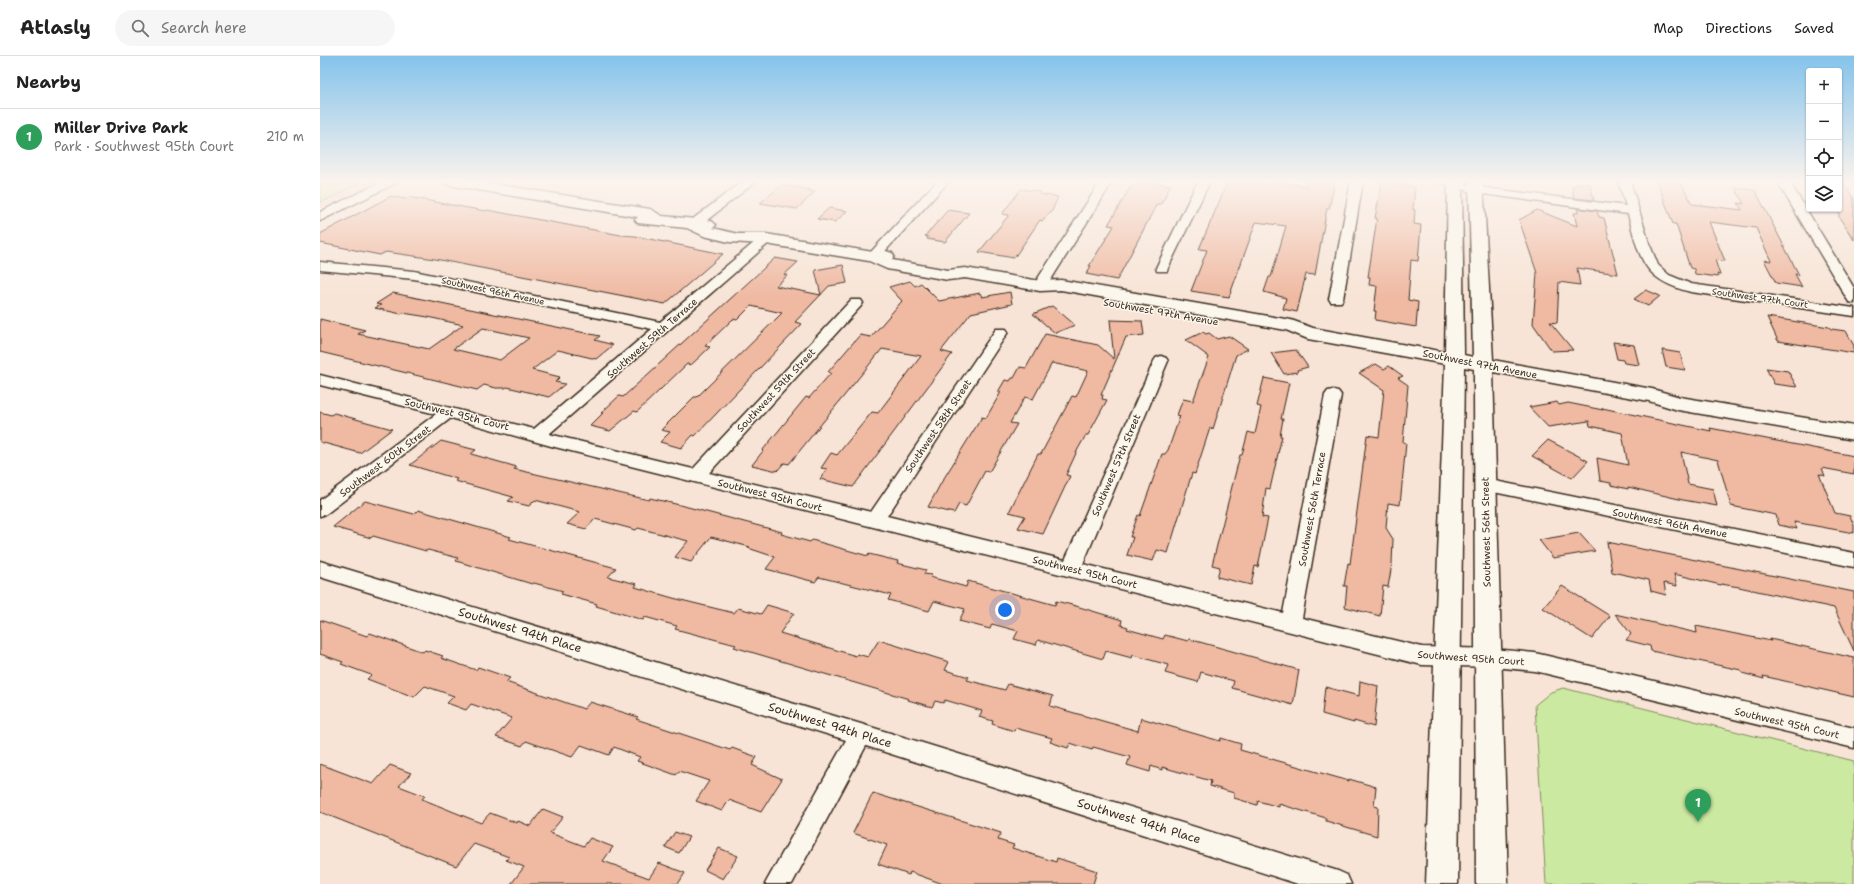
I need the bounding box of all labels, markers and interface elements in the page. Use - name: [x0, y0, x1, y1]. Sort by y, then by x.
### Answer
- search box: [115, 10, 395, 46]
- text: Atlasly: [20, 15, 91, 40]
- icon: search: [129, 17, 151, 39]
- text: Search here: [161, 18, 247, 38]
- text: Map: [1654, 19, 1684, 37]
- text: Directions: [1706, 19, 1772, 37]
- text: Saved: [1794, 19, 1834, 37]
- map controls: [1806, 68, 1842, 212]
- button: +: [1806, 68, 1842, 104]
- text: Nearby: [16, 71, 81, 93]
- button: −: [1806, 104, 1842, 140]
- text: Miller Drive Park: [54, 118, 188, 138]
- text: 1: [26, 128, 32, 145]
- text: 210 m: [266, 128, 304, 145]
- text: Park · Southwest 95th Court: [54, 138, 234, 155]
- button: locate: [1806, 140, 1842, 176]
- button: layers: [1806, 176, 1842, 212]
- street label: Southwest 96th Avenue: [440, 274, 546, 308]
- street label: Southwest 97th Court: [1711, 285, 1809, 311]
- street label: Southwest 59th Terrace: [604, 295, 700, 381]
- street label: Southwest 97th Avenue: [1103, 295, 1220, 329]
- street label: Southwest 59th Street: [734, 345, 818, 435]
- street label: Southwest 97th Avenue: [1422, 347, 1539, 382]
- street label: Southwest 58th Street: [902, 377, 974, 475]
- street label: Southwest 95th Court: [403, 395, 511, 433]
- street label: Southwest 57th Street: [1089, 412, 1143, 518]
- street label: Southwest 60th Street: [337, 422, 433, 500]
- street label: Southwest 56th Terrace: [1296, 450, 1329, 567]
- street label: Southwest 95th Court: [716, 476, 824, 514]
- street label: Southwest 56th Street: [1479, 477, 1493, 587]
- street label: Southwest 96th Avenue: [1611, 505, 1729, 541]
- street label: Southwest 95th Court: [1031, 553, 1139, 591]
- your location: [995, 600, 1015, 620]
- street label: Southwest 94th Place: [456, 604, 584, 656]
- street label: Southwest 95th Court: [1417, 648, 1525, 668]
- street label: Southwest 94th Place: [766, 699, 894, 751]
- street label: Southwest 95th Court: [1733, 705, 1841, 741]
- pin: 1: [1685, 789, 1711, 822]
- street label: Southwest 94th Place: [1075, 795, 1203, 847]

